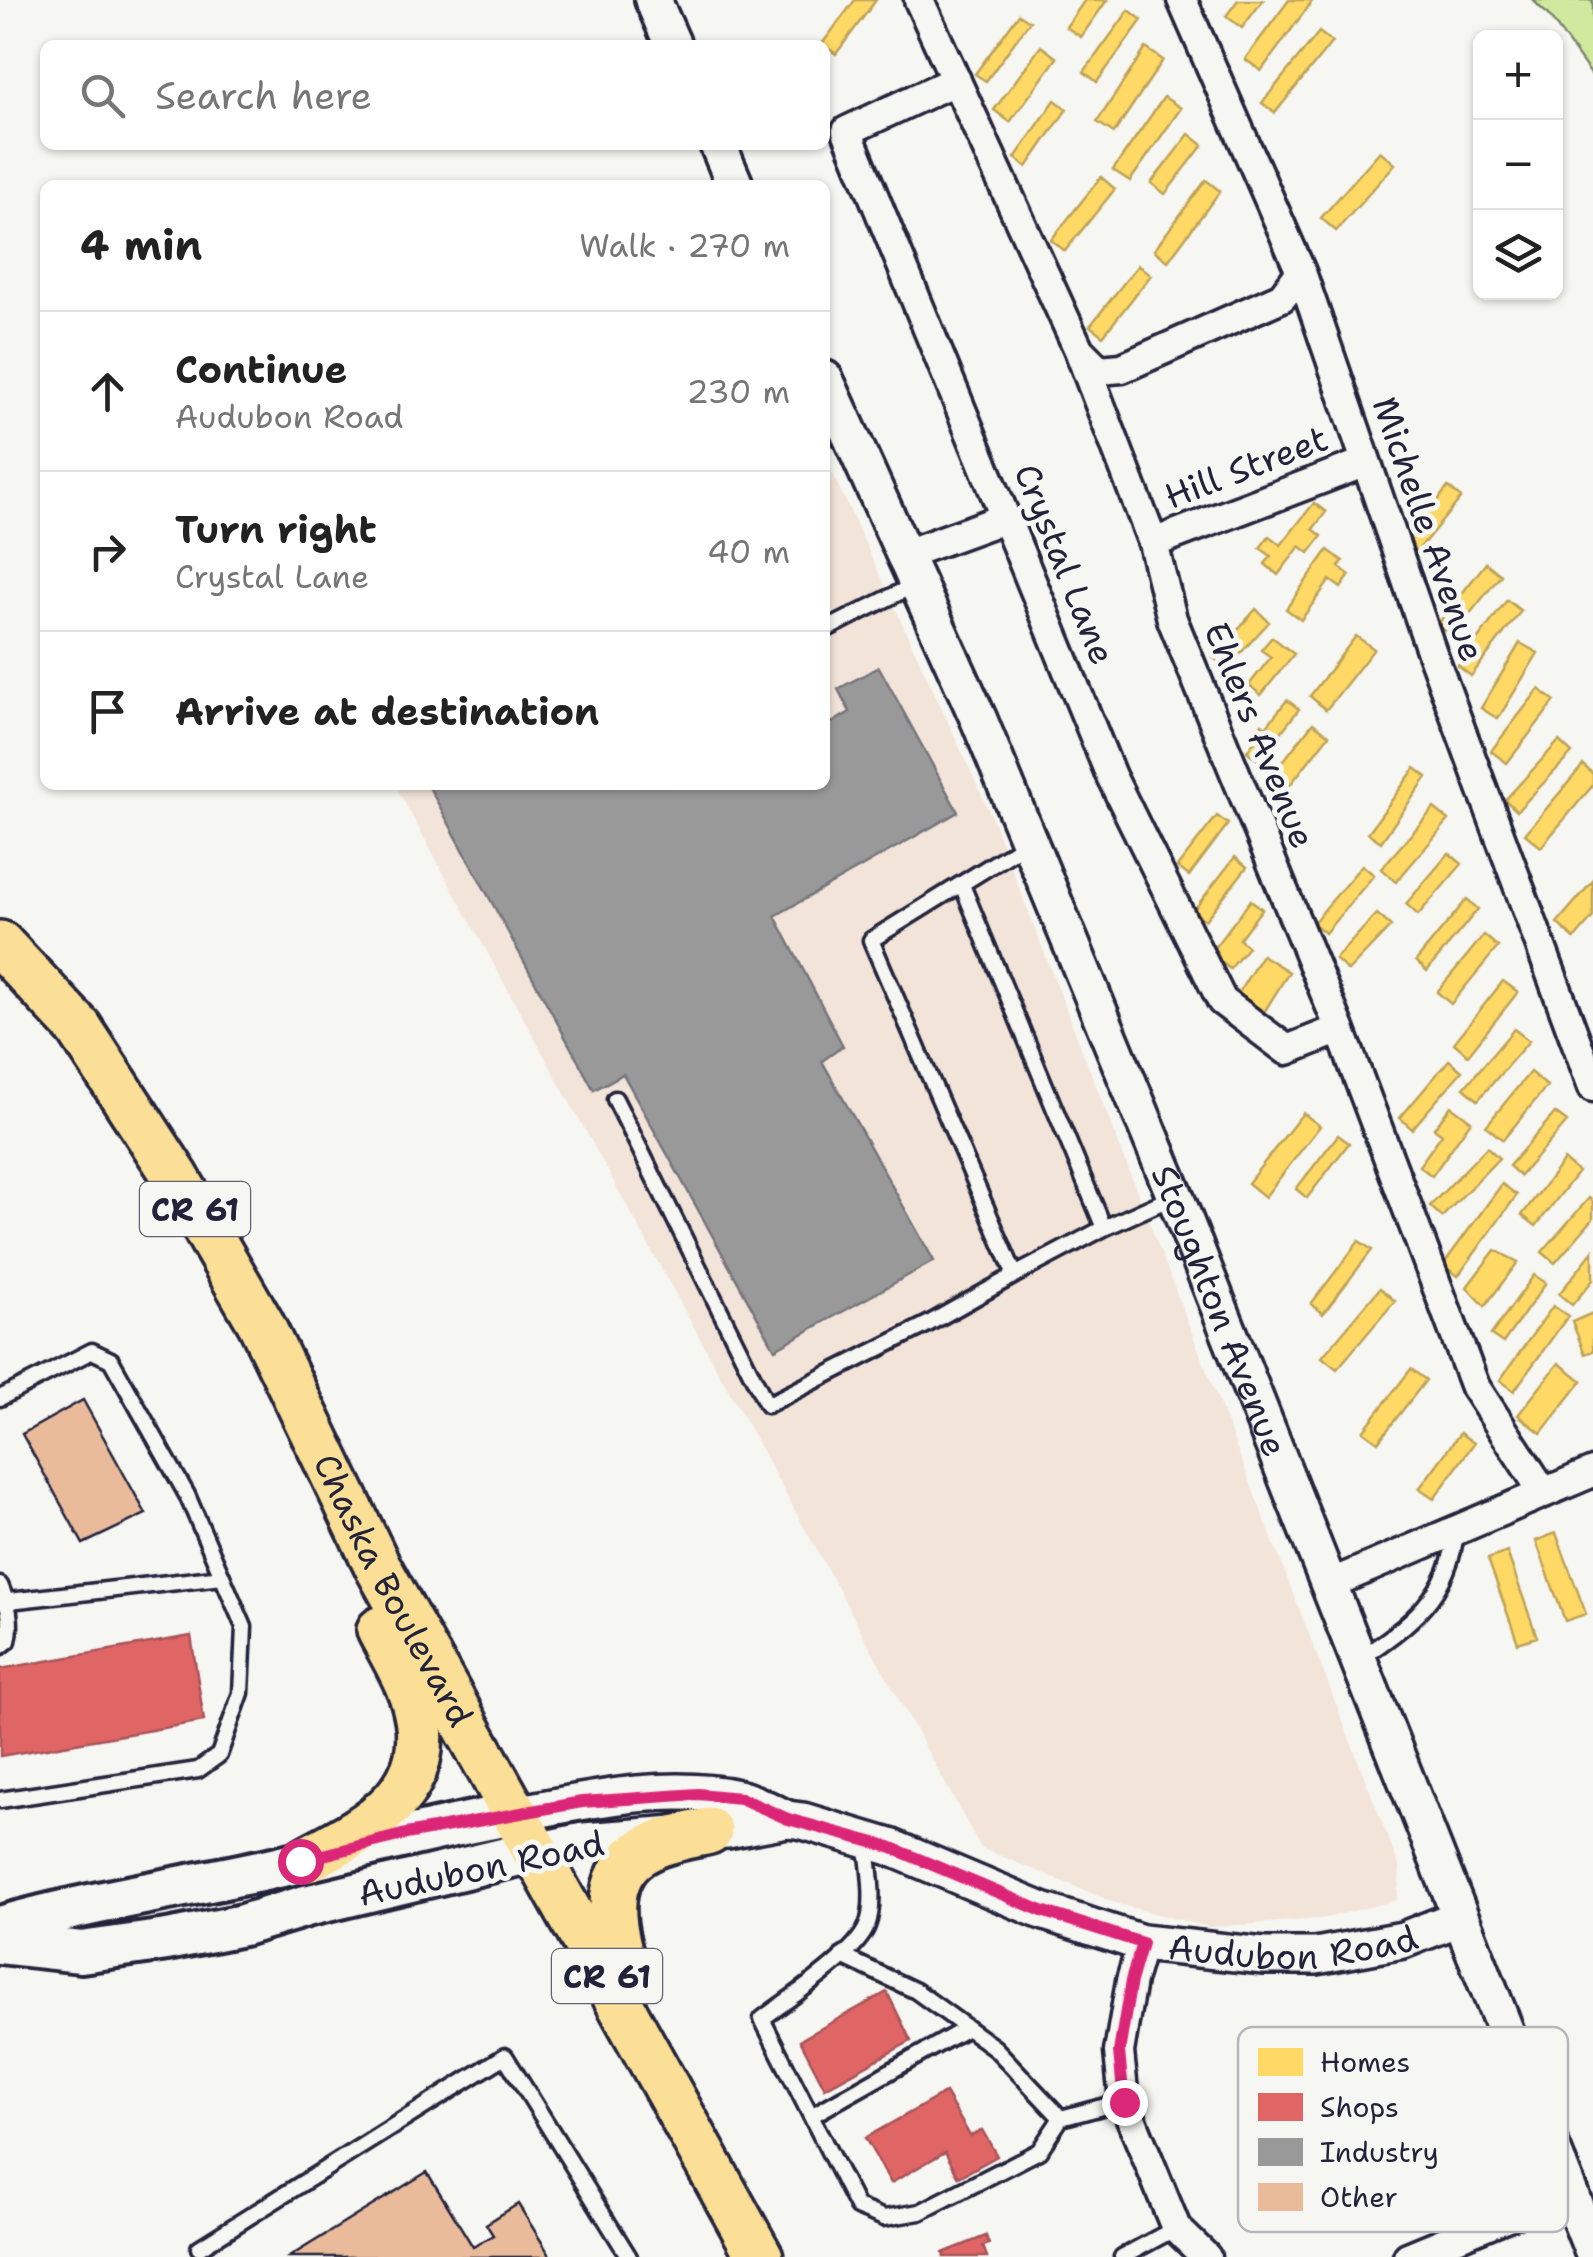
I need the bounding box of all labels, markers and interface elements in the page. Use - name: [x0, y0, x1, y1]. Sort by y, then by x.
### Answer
- map controls: [1473, 30, 1563, 300]
- button: +: [1473, 30, 1563, 120]
- search box: [40, 40, 830, 150]
- icon: search: [75, 68, 130, 123]
- text: Search here: [155, 70, 372, 121]
- button: −: [1473, 120, 1563, 210]
- button: layers: [1473, 210, 1563, 300]
- text: 4 min: [80, 217, 202, 273]
- text: Walk · 270 m: [579, 224, 790, 267]
- text: Continue: [175, 344, 347, 395]
- icon: ahead: [80, 364, 135, 419]
- text: 230 m: [687, 370, 790, 413]
- street label: Michelle Avenue: [1362, 391, 1496, 667]
- text: Audubon Road: [175, 395, 404, 438]
- street label: Hill Street: [1158, 414, 1334, 520]
- street label: Crystal Lane: [1003, 457, 1127, 671]
- text: Turn right: [175, 504, 377, 555]
- icon: right: [80, 524, 135, 579]
- text: 40 m: [707, 530, 790, 573]
- text: Crystal Lane: [175, 555, 369, 598]
- street label: Ehlers Avenue: [1193, 615, 1327, 855]
- icon: arrive: [80, 684, 135, 739]
- text: Arrive at destination: [175, 686, 599, 737]
- street label: Stoughton Avenue: [1141, 1158, 1299, 1463]
- road number: CR 61: [140, 1182, 250, 1236]
- street label: Chaska Boulevard: [303, 1445, 485, 1734]
- street label: Audubon Road: [354, 1819, 608, 1917]
- route start: [278, 1839, 324, 1885]
- street label: Audubon Road: [1166, 1913, 1424, 1980]
- road number: CR 61: [552, 1949, 662, 2003]
- legend: [1238, 2027, 1568, 2232]
- text: Homes: [1320, 2043, 1410, 2081]
- route end: [1102, 2080, 1148, 2126]
- text: Shops: [1320, 2088, 1399, 2126]
- text: Industry: [1320, 2133, 1439, 2171]
- text: Other: [1320, 2178, 1398, 2216]

